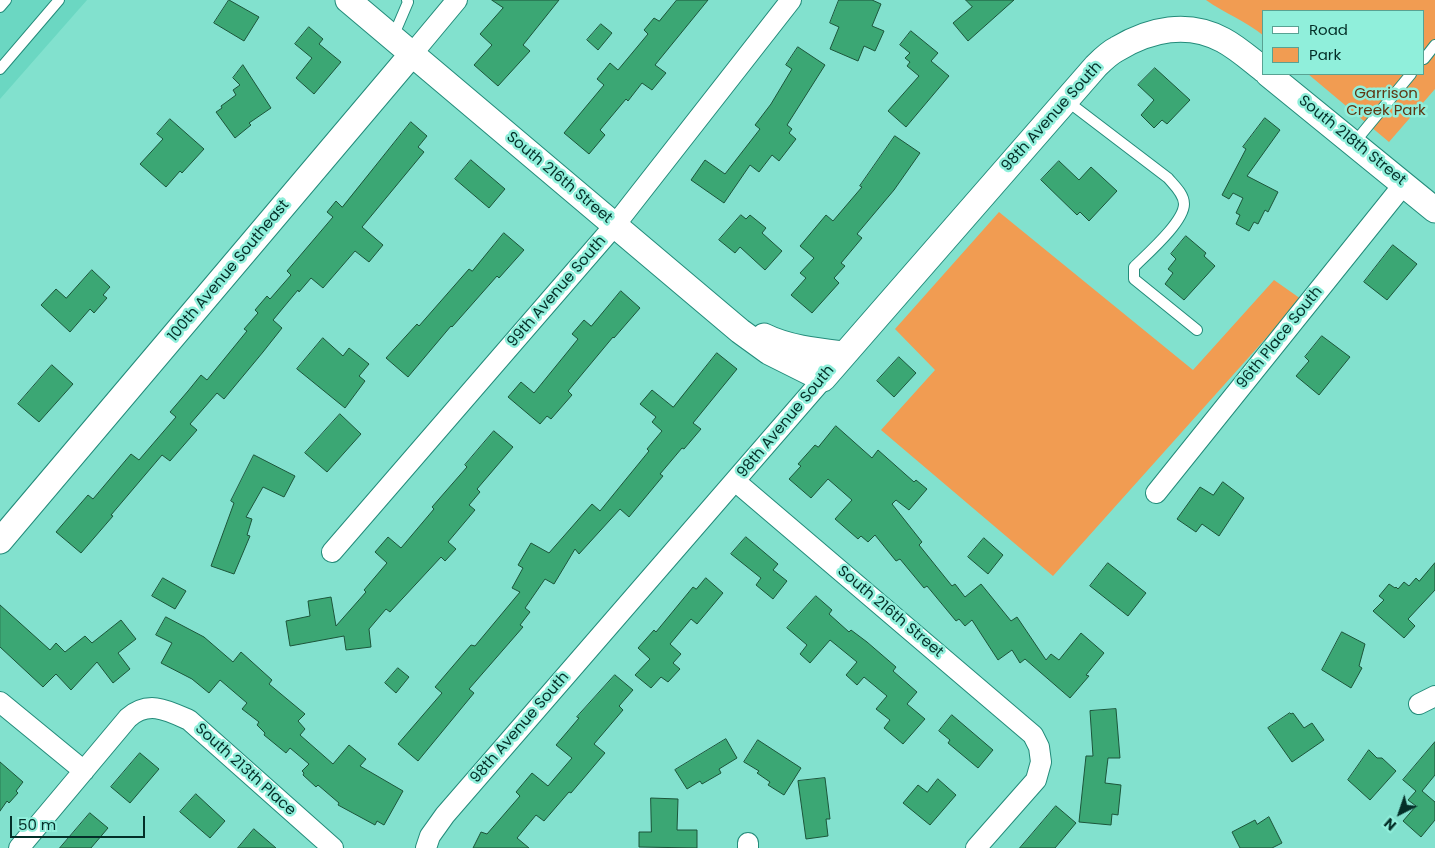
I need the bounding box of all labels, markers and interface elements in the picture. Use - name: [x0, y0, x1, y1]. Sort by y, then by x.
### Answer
- legend: [1262, 10, 1425, 75]
- text: Road: [1309, 19, 1348, 40]
- text: Park: [1309, 44, 1341, 65]
- street label: 98th Avenue South: [998, 58, 1106, 176]
- park label: Garrison Creek Park: [1346, 85, 1426, 120]
- street label: South 218th Street: [1295, 92, 1409, 190]
- street label: South 216th Street: [502, 128, 616, 228]
- street label: 100th Avenue Southeast: [165, 197, 293, 345]
- street label: 99th Avenue South: [504, 233, 610, 351]
- street label: 96th Place South: [1233, 283, 1327, 393]
- street label: 98th Avenue South: [734, 362, 838, 482]
- street label: South 216th Street: [833, 562, 947, 662]
- street label: 98th Avenue South: [467, 669, 573, 787]
- street label: South 213th Place: [191, 720, 299, 820]
- north arrow: [1375, 788, 1425, 838]
- scale bar: [12, 806, 148, 838]
- text: N: [1380, 813, 1401, 835]
- text: 50 m: [18, 814, 56, 835]

